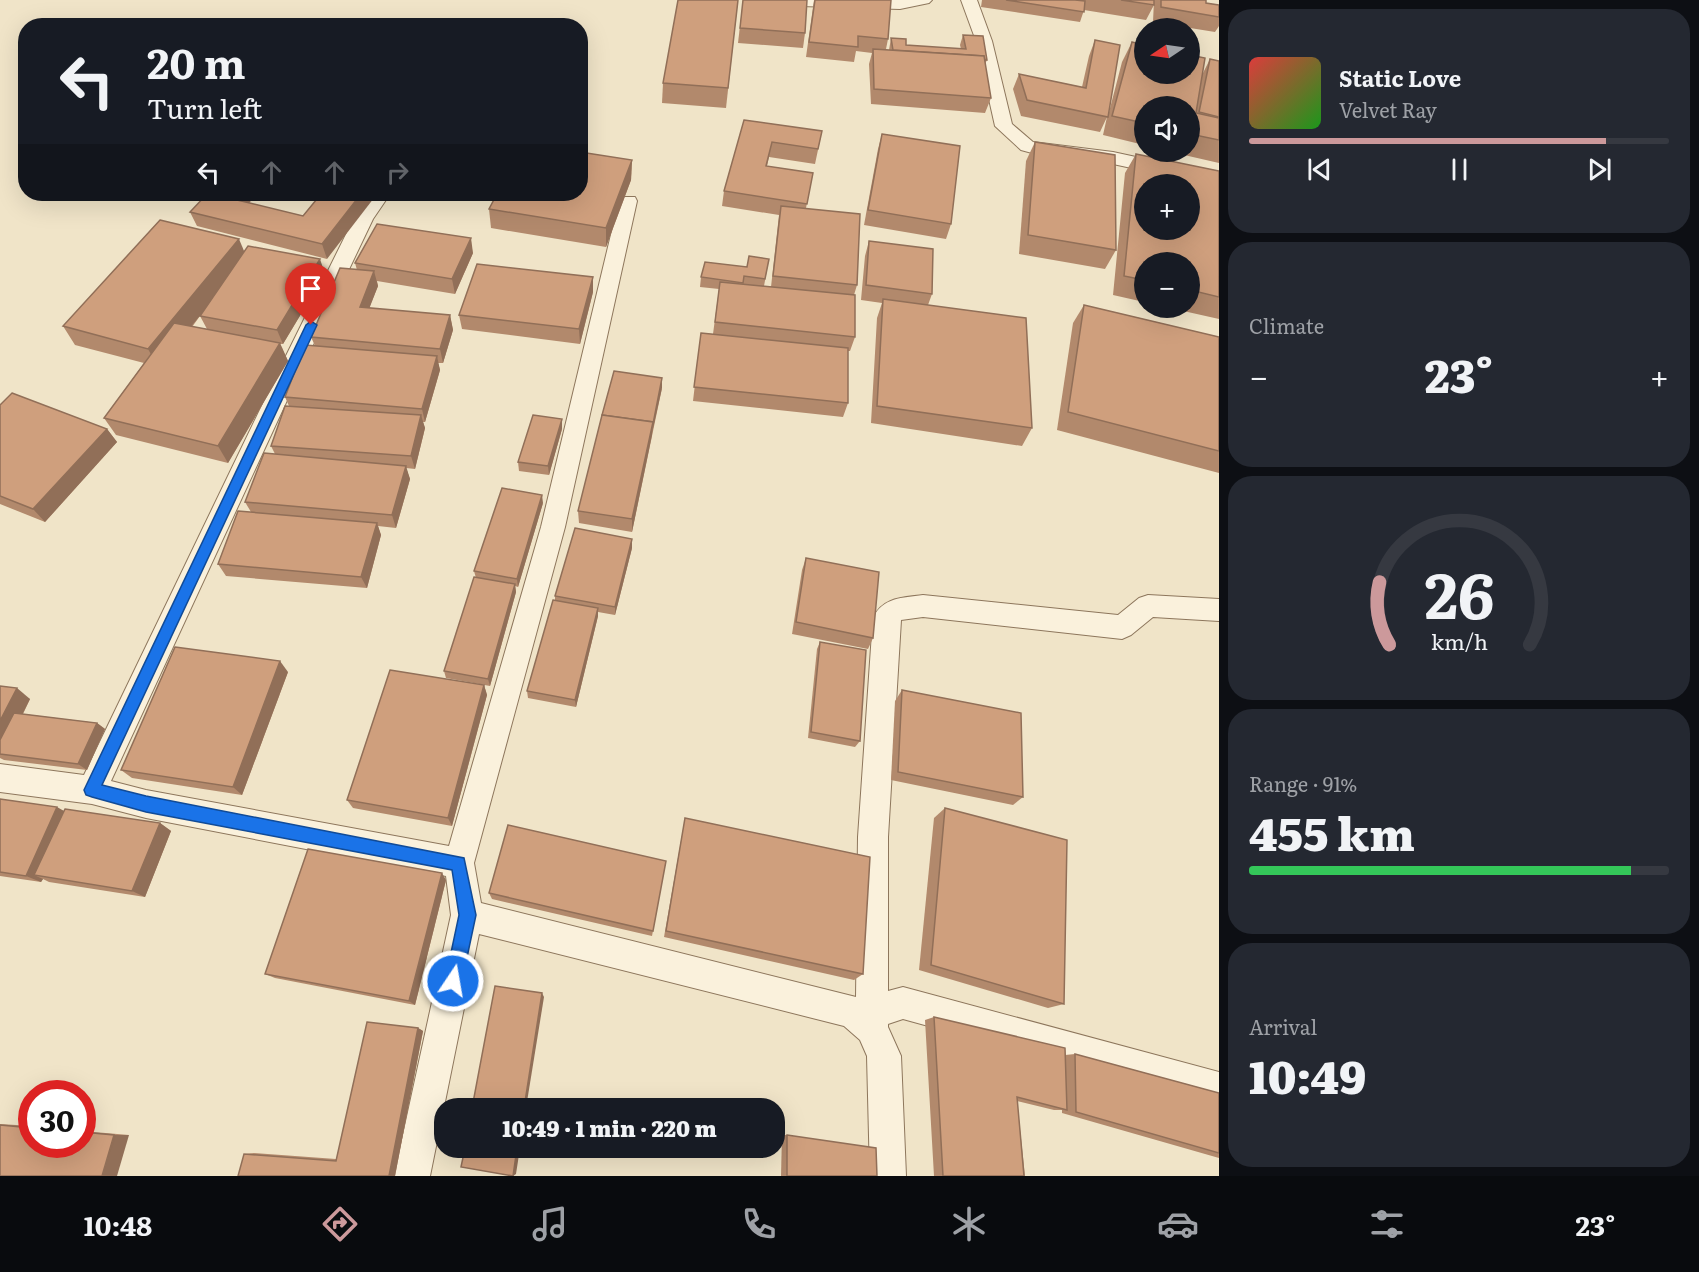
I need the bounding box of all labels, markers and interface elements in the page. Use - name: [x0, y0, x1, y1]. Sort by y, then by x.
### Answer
- north arrow: [1134, 18, 1200, 84]
- map controls: [1134, 18, 1200, 318]
- text: 20 m: [147, 30, 246, 92]
- icon: left: [48, 42, 126, 120]
- text: Static Love: [1339, 61, 1461, 94]
- text: Turn left: [147, 87, 262, 127]
- text: Velvet Ray: [1339, 94, 1437, 124]
- button: sound: [1134, 96, 1200, 162]
- icon: previous: [1303, 153, 1336, 186]
- icon: pause: [1443, 153, 1476, 186]
- icon: next: [1583, 153, 1616, 186]
- icon: left: [192, 156, 225, 189]
- icon: ahead: [255, 156, 288, 189]
- icon: ahead: [318, 156, 351, 189]
- icon: right: [381, 156, 414, 189]
- button: +: [1134, 174, 1200, 240]
- button: −: [1134, 252, 1200, 318]
- pin: [285, 263, 336, 325]
- icon: arrive: [294, 272, 327, 305]
- text: Climate: [1249, 310, 1324, 340]
- text: 23°: [1425, 340, 1493, 407]
- text: −: [1249, 350, 1268, 399]
- text: +: [1650, 350, 1669, 399]
- text: 26: [1424, 546, 1494, 638]
- text: km/h: [1430, 625, 1488, 657]
- text: Range · 91%: [1249, 768, 1357, 798]
- text: 455 km: [1249, 798, 1415, 865]
- position arrow: [421, 949, 485, 1013]
- text: Arrival: [1249, 1011, 1317, 1041]
- text: 10:49: [1249, 1041, 1366, 1108]
- speed limit sign: 30: [18, 1080, 96, 1158]
- text: 10:49 · 1 min · 220 m: [502, 1111, 717, 1144]
- icon: directions: [319, 1203, 361, 1245]
- icon: music: [529, 1203, 571, 1245]
- icon: phone: [738, 1203, 780, 1245]
- icon: climate: [948, 1203, 990, 1245]
- icon: car: [1157, 1203, 1199, 1245]
- icon: filters: [1366, 1203, 1408, 1245]
- text: 10:48: [84, 1204, 152, 1244]
- text: 23°: [1576, 1204, 1615, 1244]

